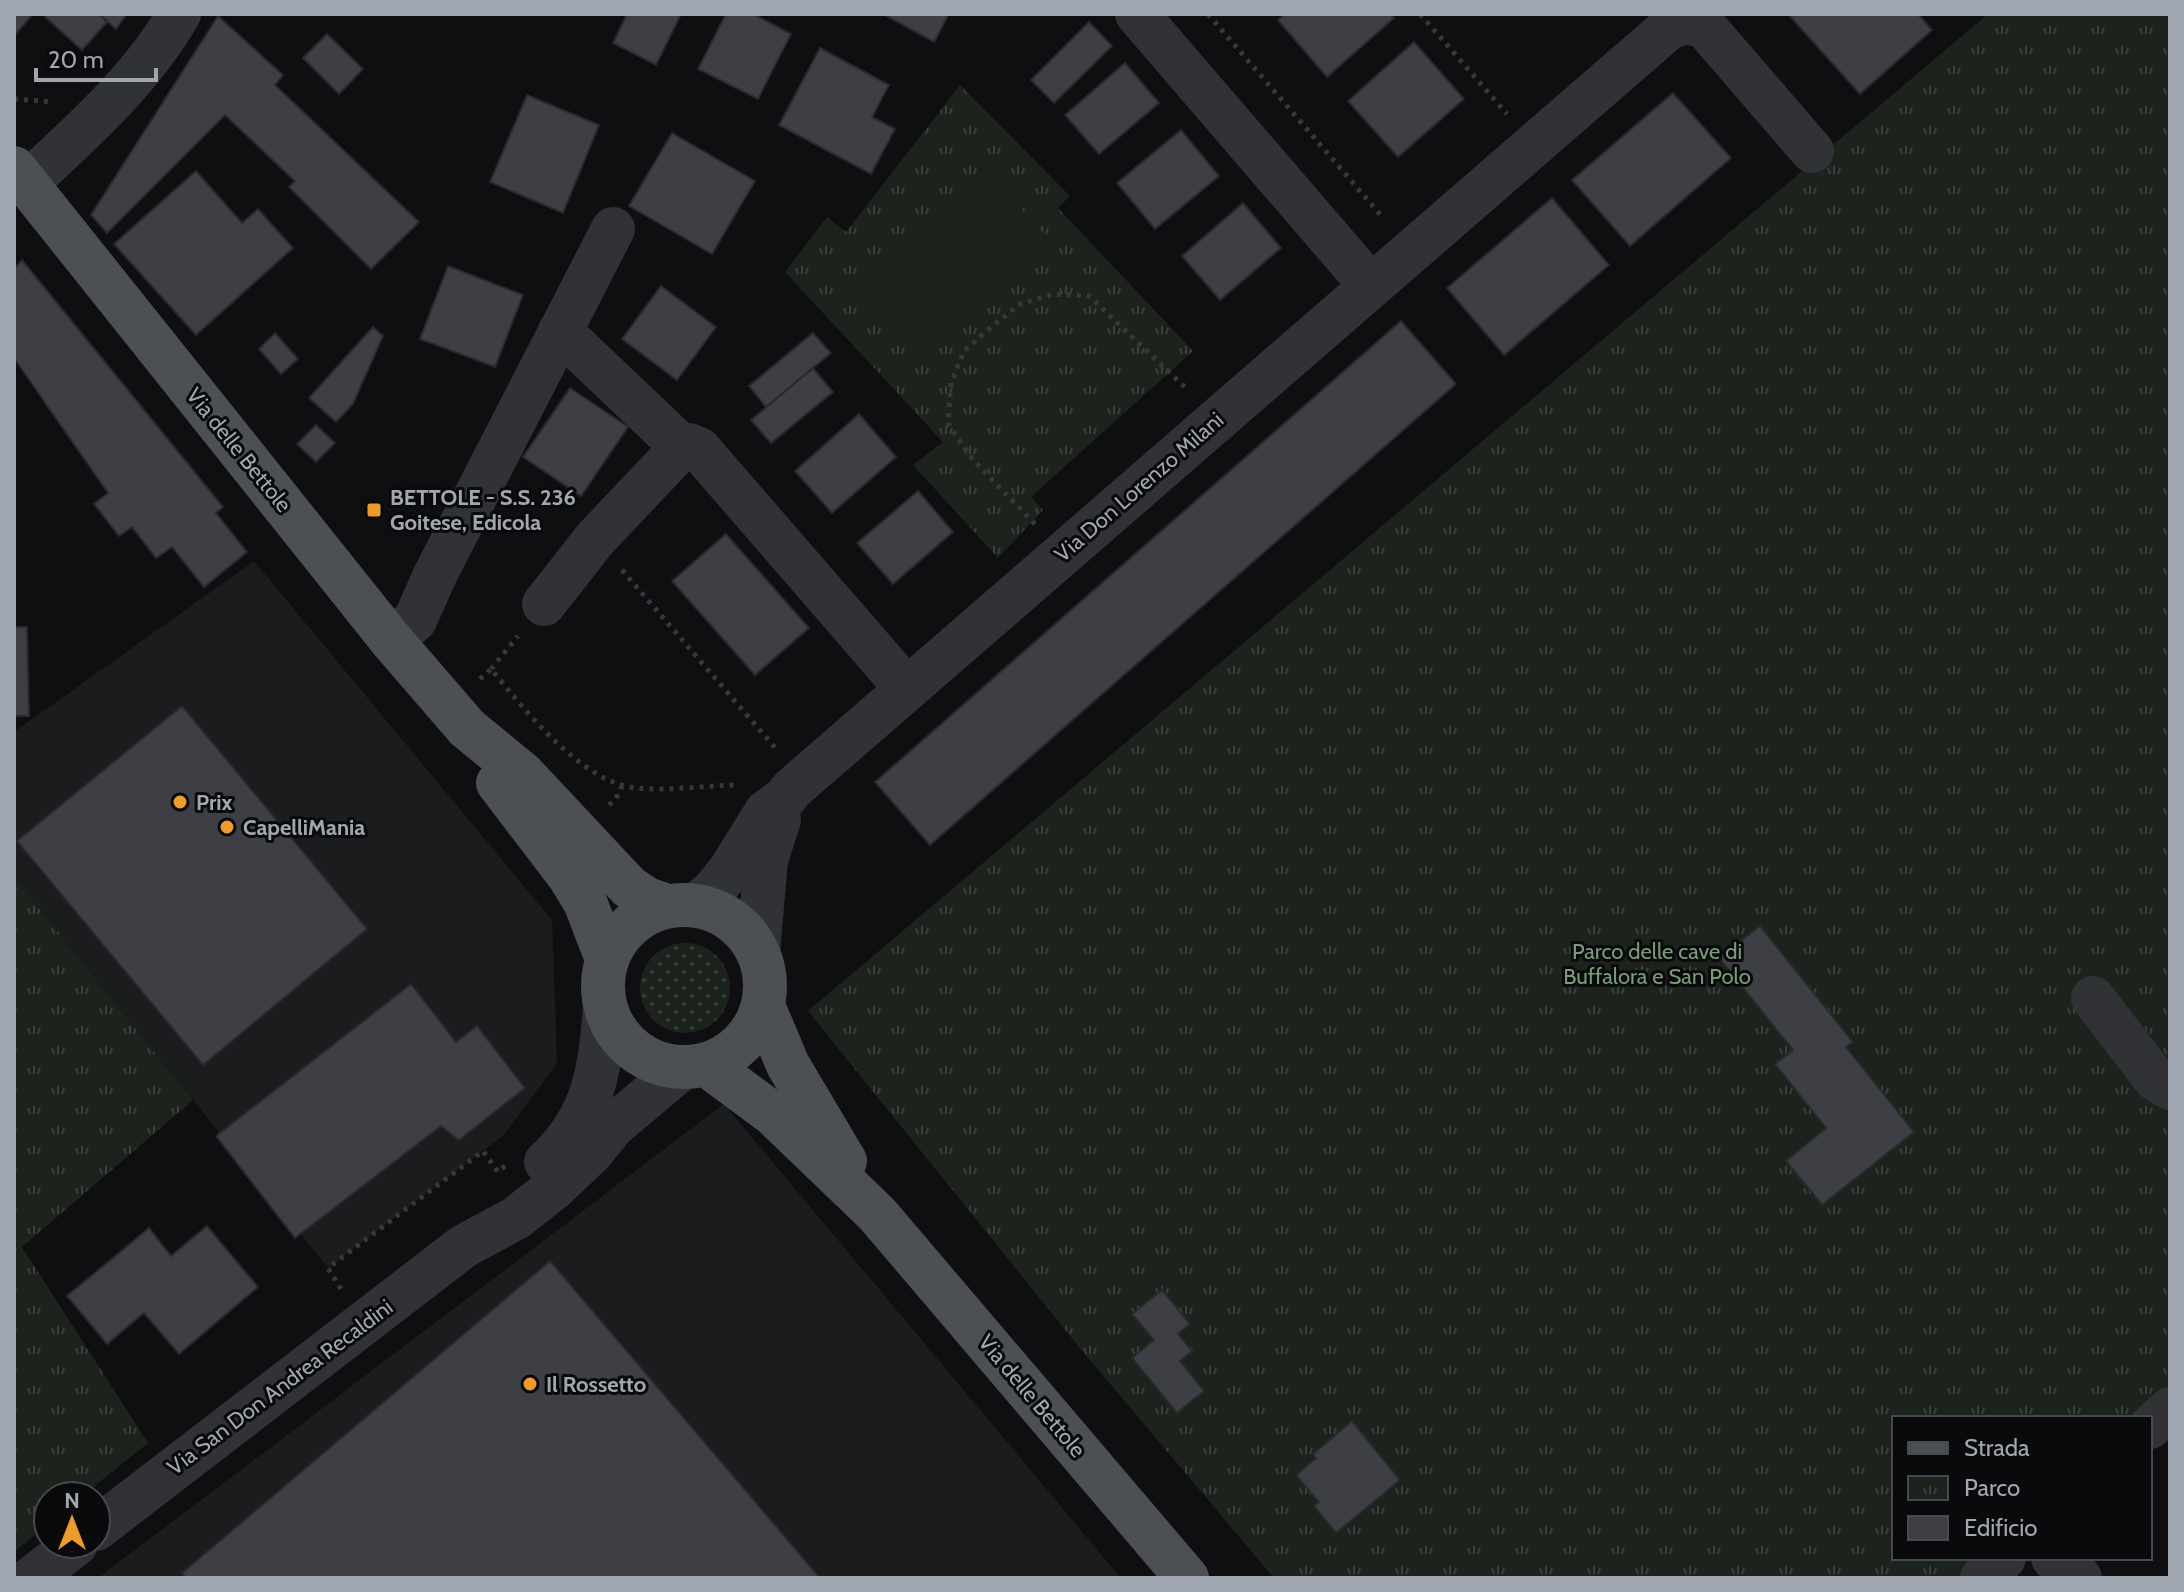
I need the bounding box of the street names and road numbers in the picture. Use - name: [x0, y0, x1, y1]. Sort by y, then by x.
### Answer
- street label: Via delle Bettole: [181, 382, 297, 518]
- street label: Via Don Lorenzo Milani: [1049, 406, 1229, 568]
- street label: Via San Don Andrea Recaldini: [162, 1293, 398, 1481]
- street label: Via delle Bettole: [973, 1329, 1091, 1463]

